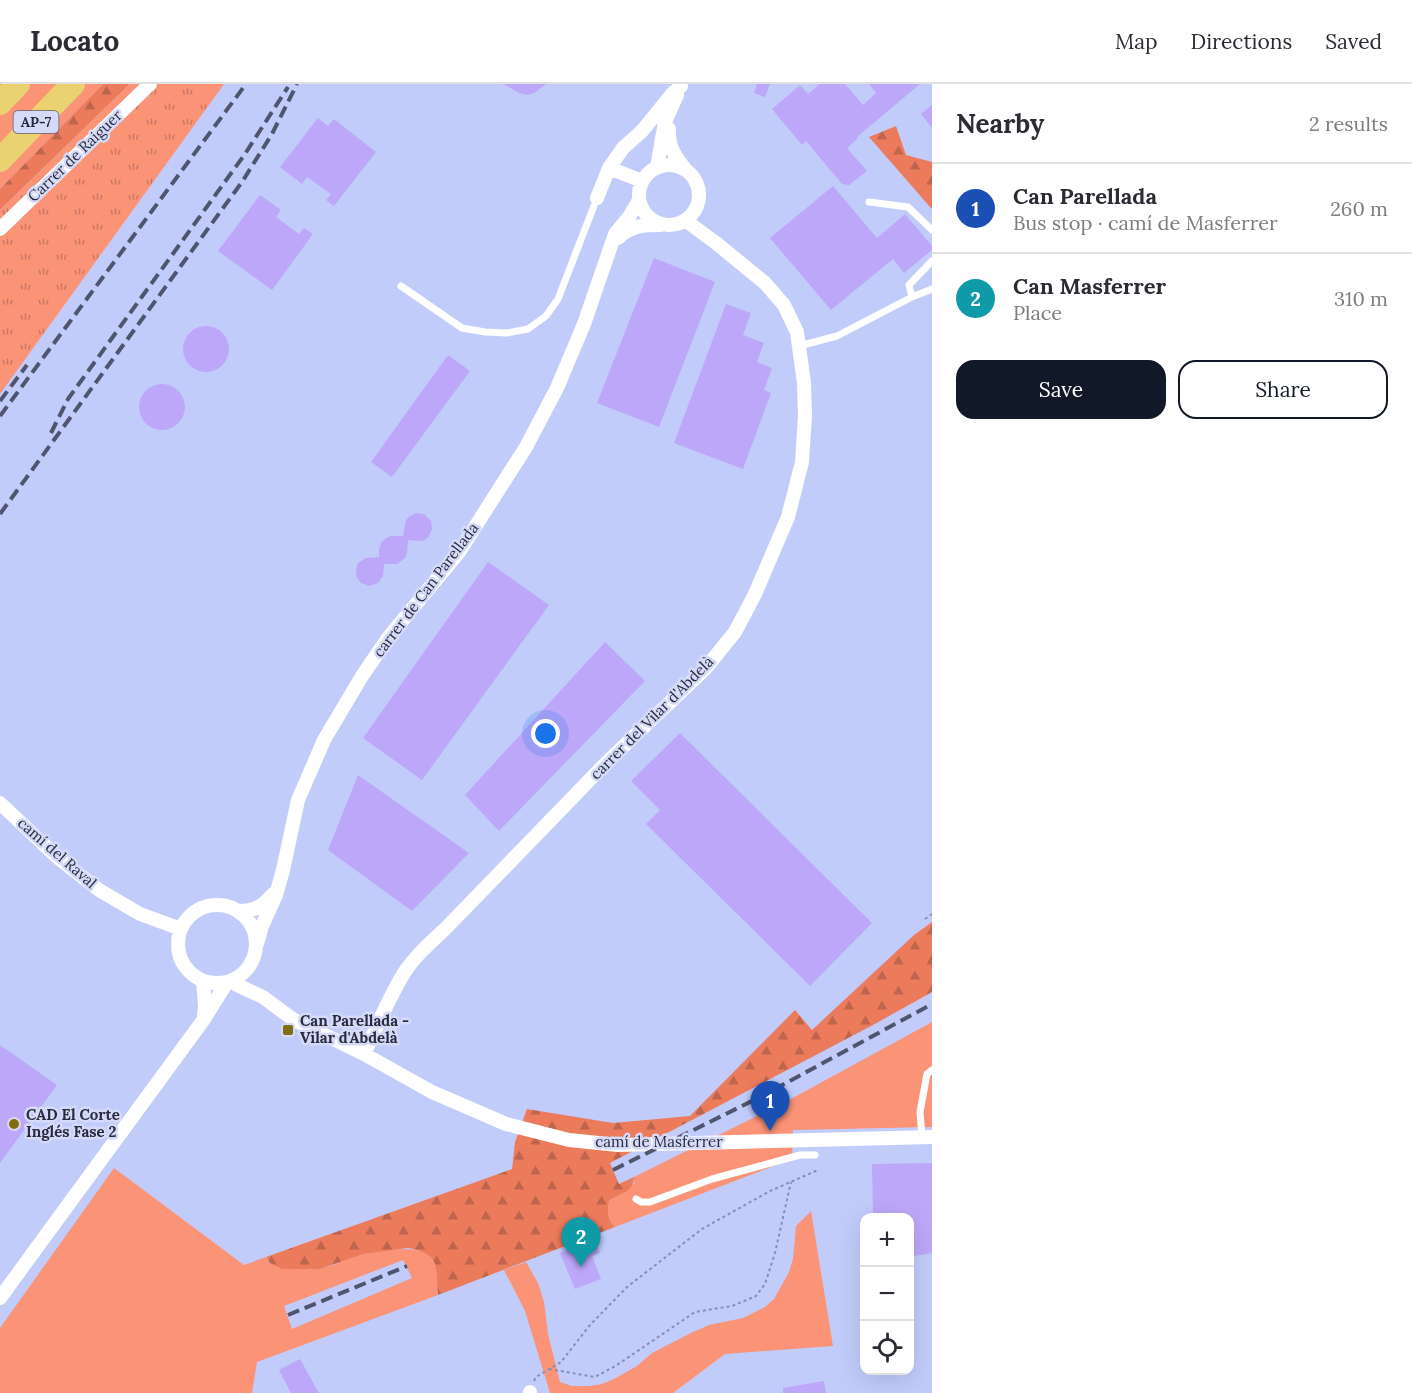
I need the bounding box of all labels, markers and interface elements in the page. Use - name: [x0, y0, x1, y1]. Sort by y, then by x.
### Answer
- text: Locato: [30, 23, 119, 59]
- text: Map: [1115, 28, 1158, 55]
- text: Directions: [1191, 28, 1292, 55]
- text: Saved: [1325, 28, 1382, 55]
- street label: Carrer de Raiguer: [23, 105, 126, 206]
- text: Nearby: [956, 107, 1044, 140]
- road number: AP-7: [14, 111, 58, 133]
- text: 2 results: [1309, 111, 1388, 136]
- text: Can Parellada: [1013, 182, 1157, 210]
- text: 1: [971, 196, 980, 221]
- text: 260 m: [1330, 196, 1388, 221]
- text: Bus stop · camí de Masferrer: [1013, 210, 1278, 235]
- text: Can Masferrer: [1013, 272, 1166, 300]
- text: 2: [970, 286, 981, 311]
- text: 310 m: [1334, 286, 1388, 311]
- text: Place: [1013, 300, 1062, 325]
- button: Save: [956, 360, 1166, 419]
- button: Share: [1178, 360, 1388, 419]
- street label: carrer de Can Parellada: [369, 519, 482, 661]
- street label: carrer del Vilar d'Abdelà: [586, 652, 717, 783]
- your location: [531, 719, 560, 748]
- street label: camí del Raval: [14, 813, 101, 892]
- place label: Can Parellada - Vilar d'Abdelà: [300, 1011, 409, 1047]
- marker: Can Parellada - Vilar d'Abdelà: [281, 1023, 295, 1037]
- pin: 1: [750, 1082, 790, 1131]
- place label: CAD El Corte Inglés Fase 2: [26, 1105, 120, 1141]
- marker: CAD El Corte Inglés Fase 2: [7, 1117, 21, 1131]
- street label: camí de Masferrer: [595, 1132, 723, 1151]
- map controls: [860, 1213, 914, 1375]
- button: +: [860, 1213, 914, 1267]
- pin: 2: [562, 1218, 600, 1267]
- button: −: [860, 1267, 914, 1321]
- button: locate: [860, 1321, 914, 1375]

